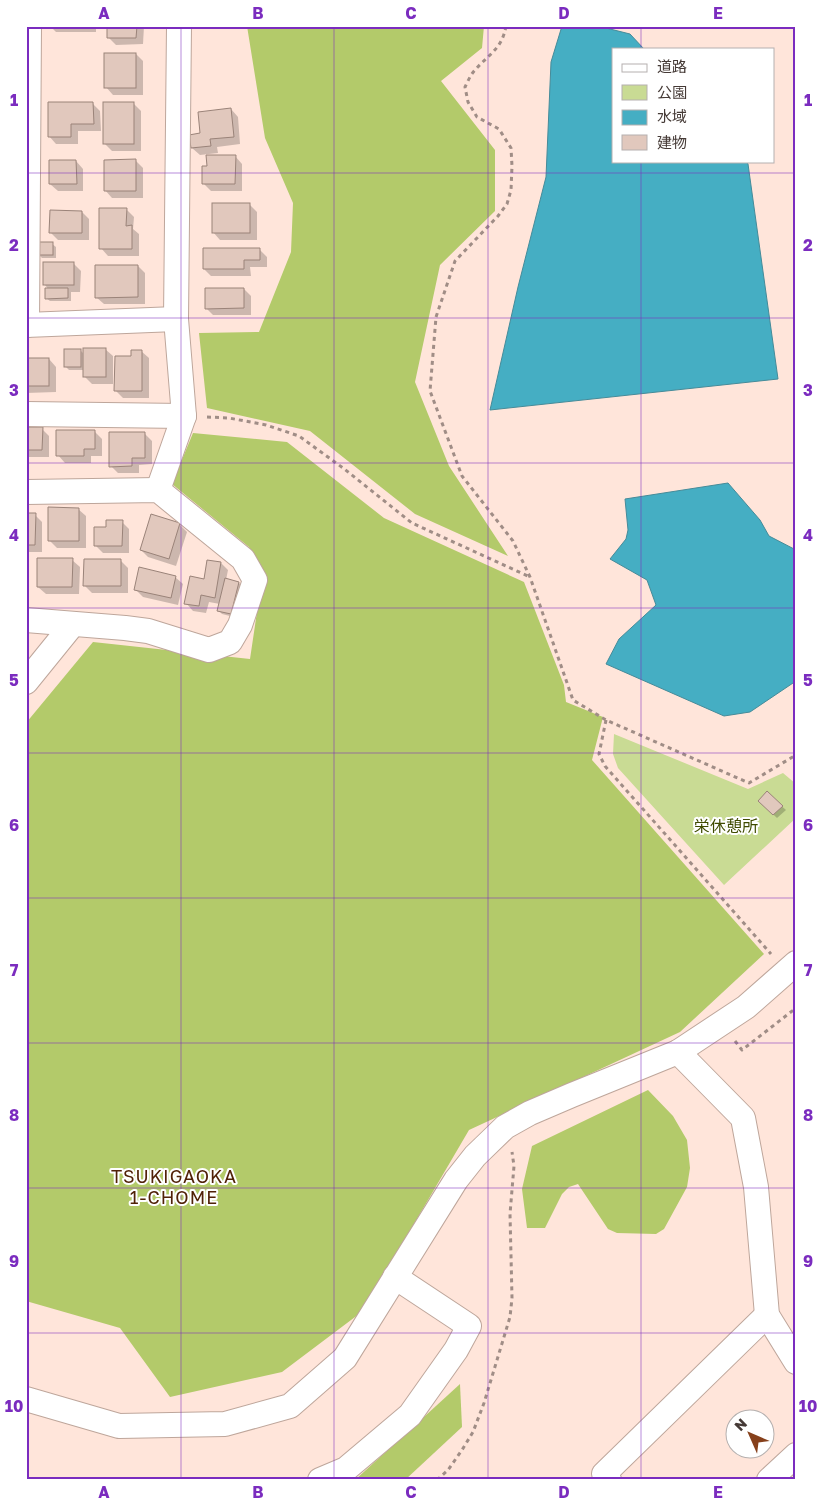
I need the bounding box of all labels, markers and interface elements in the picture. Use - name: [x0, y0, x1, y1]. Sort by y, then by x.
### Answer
- text: A: [98, 3, 110, 23]
- text: B: [252, 3, 264, 23]
- text: C: [405, 3, 417, 23]
- text: D: [558, 3, 570, 23]
- text: E: [713, 3, 723, 23]
- legend: [612, 48, 774, 162]
- text: 道路: [657, 57, 687, 75]
- text: 公園: [657, 83, 687, 101]
- text: 1: [10, 90, 18, 110]
- text: 1: [804, 90, 812, 110]
- text: 水域: [657, 107, 687, 125]
- text: 建物: [657, 133, 687, 151]
- text: 2: [9, 235, 19, 255]
- text: 2: [803, 235, 813, 255]
- text: 3: [9, 380, 19, 400]
- text: 3: [803, 380, 813, 400]
- text: 4: [9, 525, 19, 545]
- text: 4: [803, 525, 813, 545]
- text: 5: [9, 670, 19, 690]
- text: 5: [803, 670, 813, 690]
- text: 6: [9, 815, 19, 835]
- text: 6: [803, 815, 813, 835]
- park label: 栄休憩所: [694, 816, 758, 836]
- text: 7: [10, 960, 19, 980]
- text: 7: [804, 960, 813, 980]
- text: 8: [9, 1105, 19, 1125]
- text: 8: [803, 1105, 813, 1125]
- district label: TSUKIGAOKA 1-CHOME: [111, 1165, 237, 1208]
- text: 9: [9, 1251, 19, 1271]
- text: 9: [803, 1251, 813, 1271]
- text: 10: [5, 1396, 23, 1416]
- text: 10: [799, 1396, 817, 1416]
- north arrow: [724, 1408, 774, 1458]
- text: N: [731, 1415, 750, 1434]
- text: A: [98, 1482, 110, 1502]
- text: B: [252, 1482, 264, 1502]
- text: C: [405, 1482, 417, 1502]
- text: D: [558, 1482, 570, 1502]
- text: E: [713, 1482, 723, 1502]

